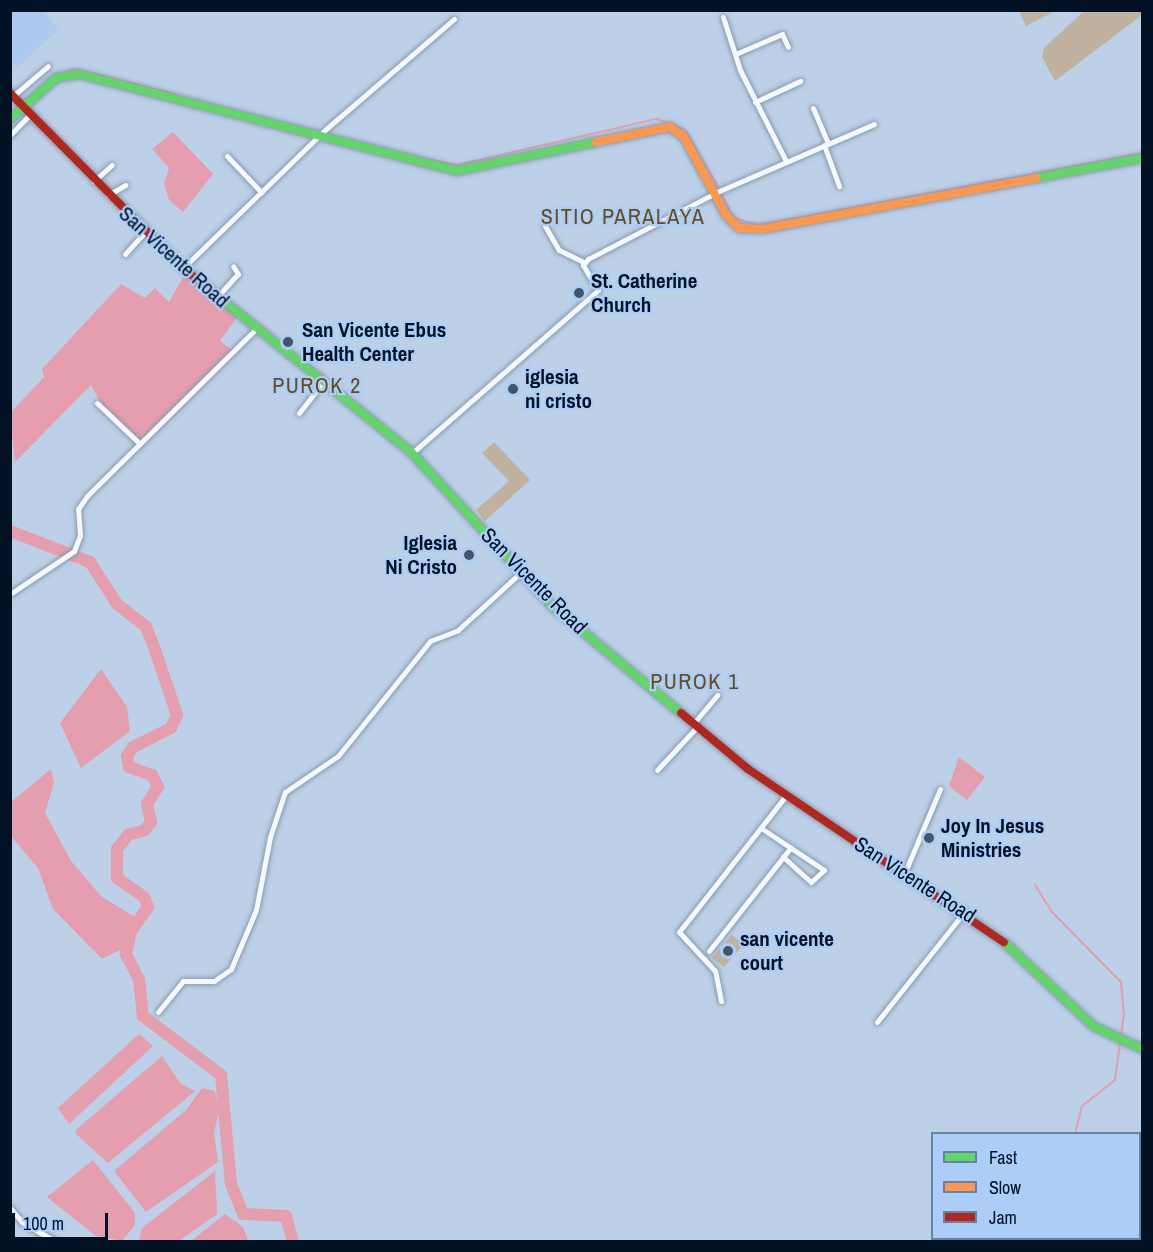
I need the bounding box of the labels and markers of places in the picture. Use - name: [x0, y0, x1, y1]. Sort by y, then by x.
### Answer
- place label: St. Catherine Church: [591, 268, 697, 318]
- marker: St. Catherine Church: [572, 286, 586, 300]
- place label: San Vicente Ebus Health Center: [302, 317, 446, 367]
- marker: San Vicente Ebus Health Center: [279, 333, 297, 351]
- place label: iglesia ni cristo: [525, 364, 592, 414]
- marker: iglesia ni cristo: [506, 382, 520, 396]
- place label: Iglesia Ni Cristo: [385, 530, 457, 580]
- marker: Iglesia Ni Cristo: [462, 548, 476, 562]
- place label: Joy In Jesus Ministries: [941, 813, 1044, 863]
- marker: Joy In Jesus Ministries: [922, 831, 936, 845]
- place label: san vicente court: [740, 926, 834, 976]
- marker: san vicente court: [721, 944, 735, 958]

